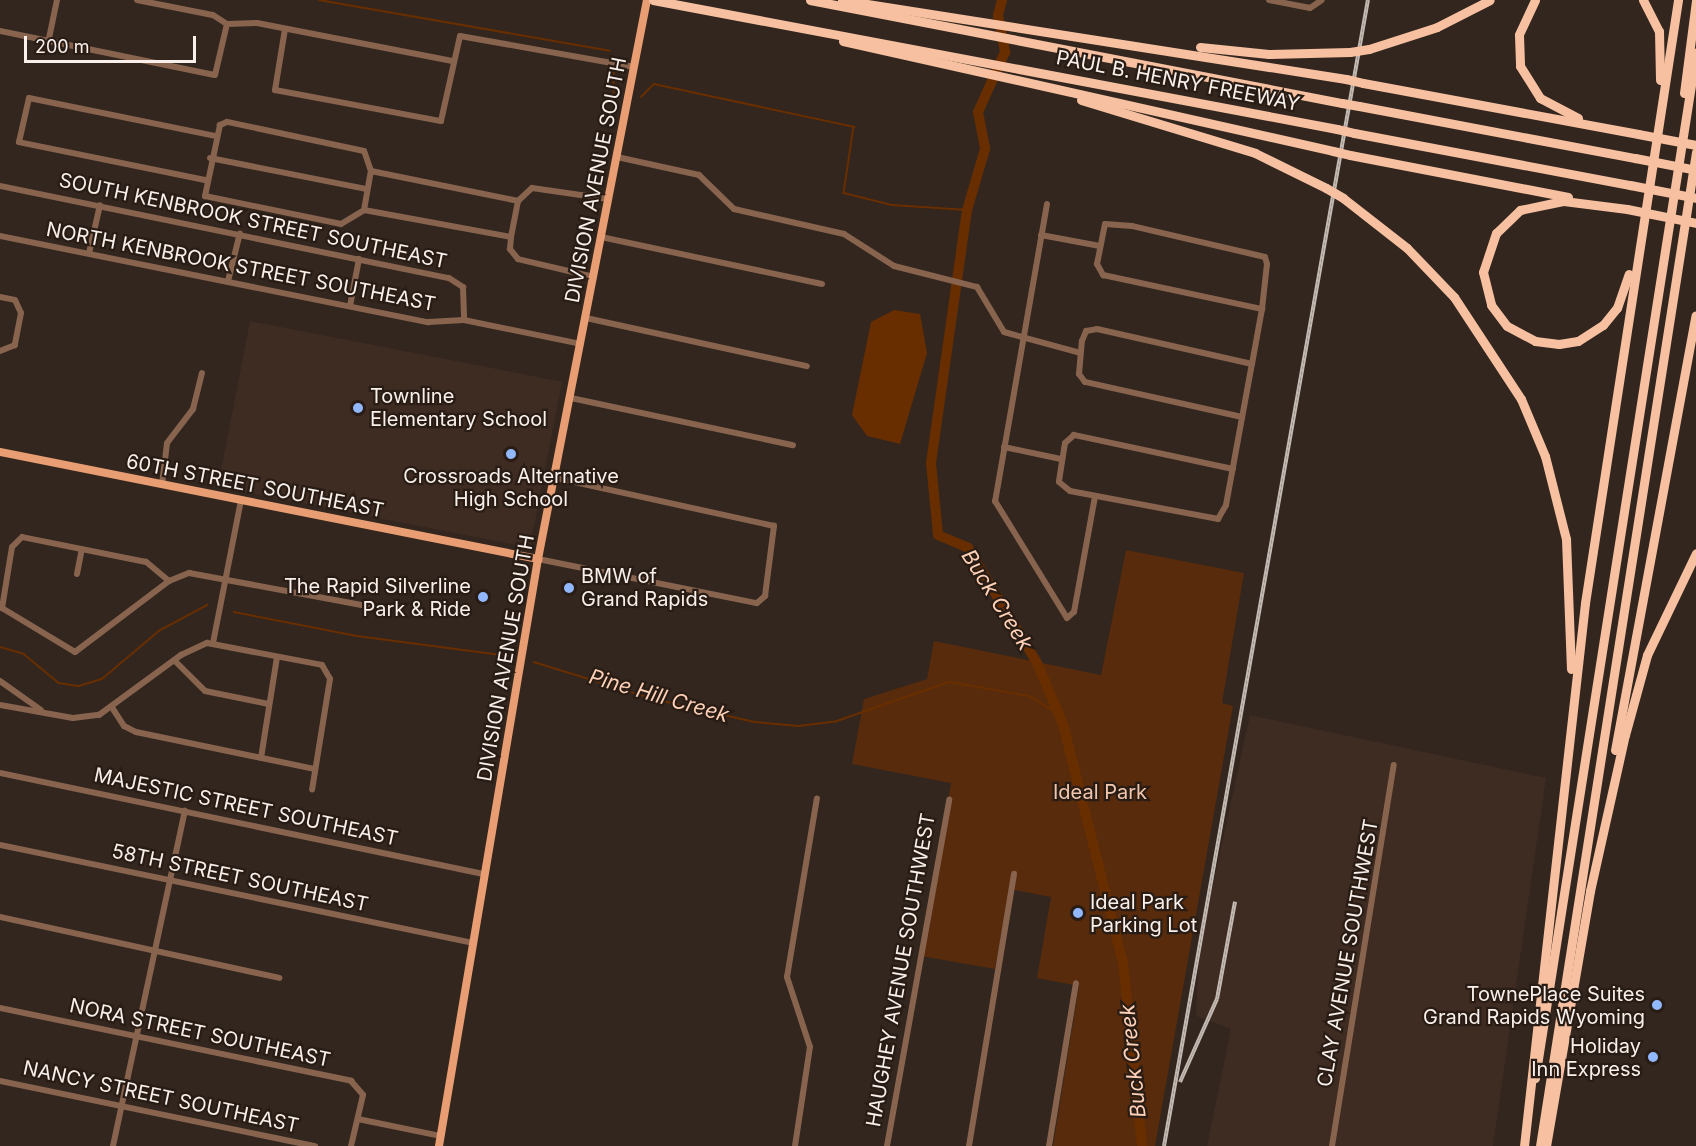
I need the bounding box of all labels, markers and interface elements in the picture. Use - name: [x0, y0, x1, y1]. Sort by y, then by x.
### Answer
- scale bar: [27, 24, 200, 62]
- text: 200 m: [35, 36, 90, 57]
- street label: PAUL B. HENRY FREEWAY: [1054, 46, 1302, 116]
- street label: DIVISION AVENUE SOUTH: [560, 55, 632, 305]
- street label: SOUTH KENBROOK STREET SOUTHEAST: [57, 168, 449, 274]
- street label: NORTH KENBROOK STREET SOUTHEAST: [44, 217, 438, 317]
- place label: Townline Elementary School: [370, 384, 547, 431]
- marker: Townline Elementary School: [351, 401, 365, 415]
- marker: Crossroads Alternative High School: [504, 447, 518, 461]
- street label: 60TH STREET SOUTHEAST: [124, 449, 386, 523]
- place label: Crossroads Alternative High School: [403, 464, 619, 511]
- street label: DIVISION AVENUE SOUTH: [472, 533, 540, 783]
- water label: Buck Creek: [956, 545, 1038, 655]
- place label: BMW of Grand Rapids: [581, 564, 708, 611]
- place label: The Rapid Silverline Park & Ride: [284, 574, 471, 621]
- marker: BMW of Grand Rapids: [562, 581, 576, 595]
- marker: The Rapid Silverline Park & Ride: [476, 590, 490, 604]
- water label: Pine Hill Creek: [586, 664, 732, 728]
- street label: MAJESTIC STREET SOUTHEAST: [92, 763, 400, 851]
- park label: Ideal Park: [1053, 780, 1147, 804]
- street label: HAUGHEY AVENUE SOUTHWEST: [862, 811, 940, 1129]
- street label: CLAY AVENUE SOUTHWEST: [1313, 817, 1383, 1089]
- street label: 58TH STREET SOUTHEAST: [110, 839, 370, 917]
- place label: Ideal Park Parking Lot: [1090, 890, 1197, 937]
- marker: Ideal Park Parking Lot: [1071, 906, 1085, 920]
- place label: TownePlace Suites Grand Rapids Wyoming: [1423, 982, 1645, 1029]
- street label: NORA STREET SOUTHEAST: [67, 994, 333, 1072]
- marker: TownePlace Suites Grand Rapids Wyoming: [1650, 998, 1664, 1012]
- water label: Buck Creek: [1114, 1003, 1152, 1119]
- place label: Holiday Inn Express: [1531, 1034, 1641, 1081]
- marker: Holiday Inn Express: [1646, 1050, 1660, 1064]
- street label: NANCY STREET SOUTHEAST: [21, 1056, 301, 1138]

